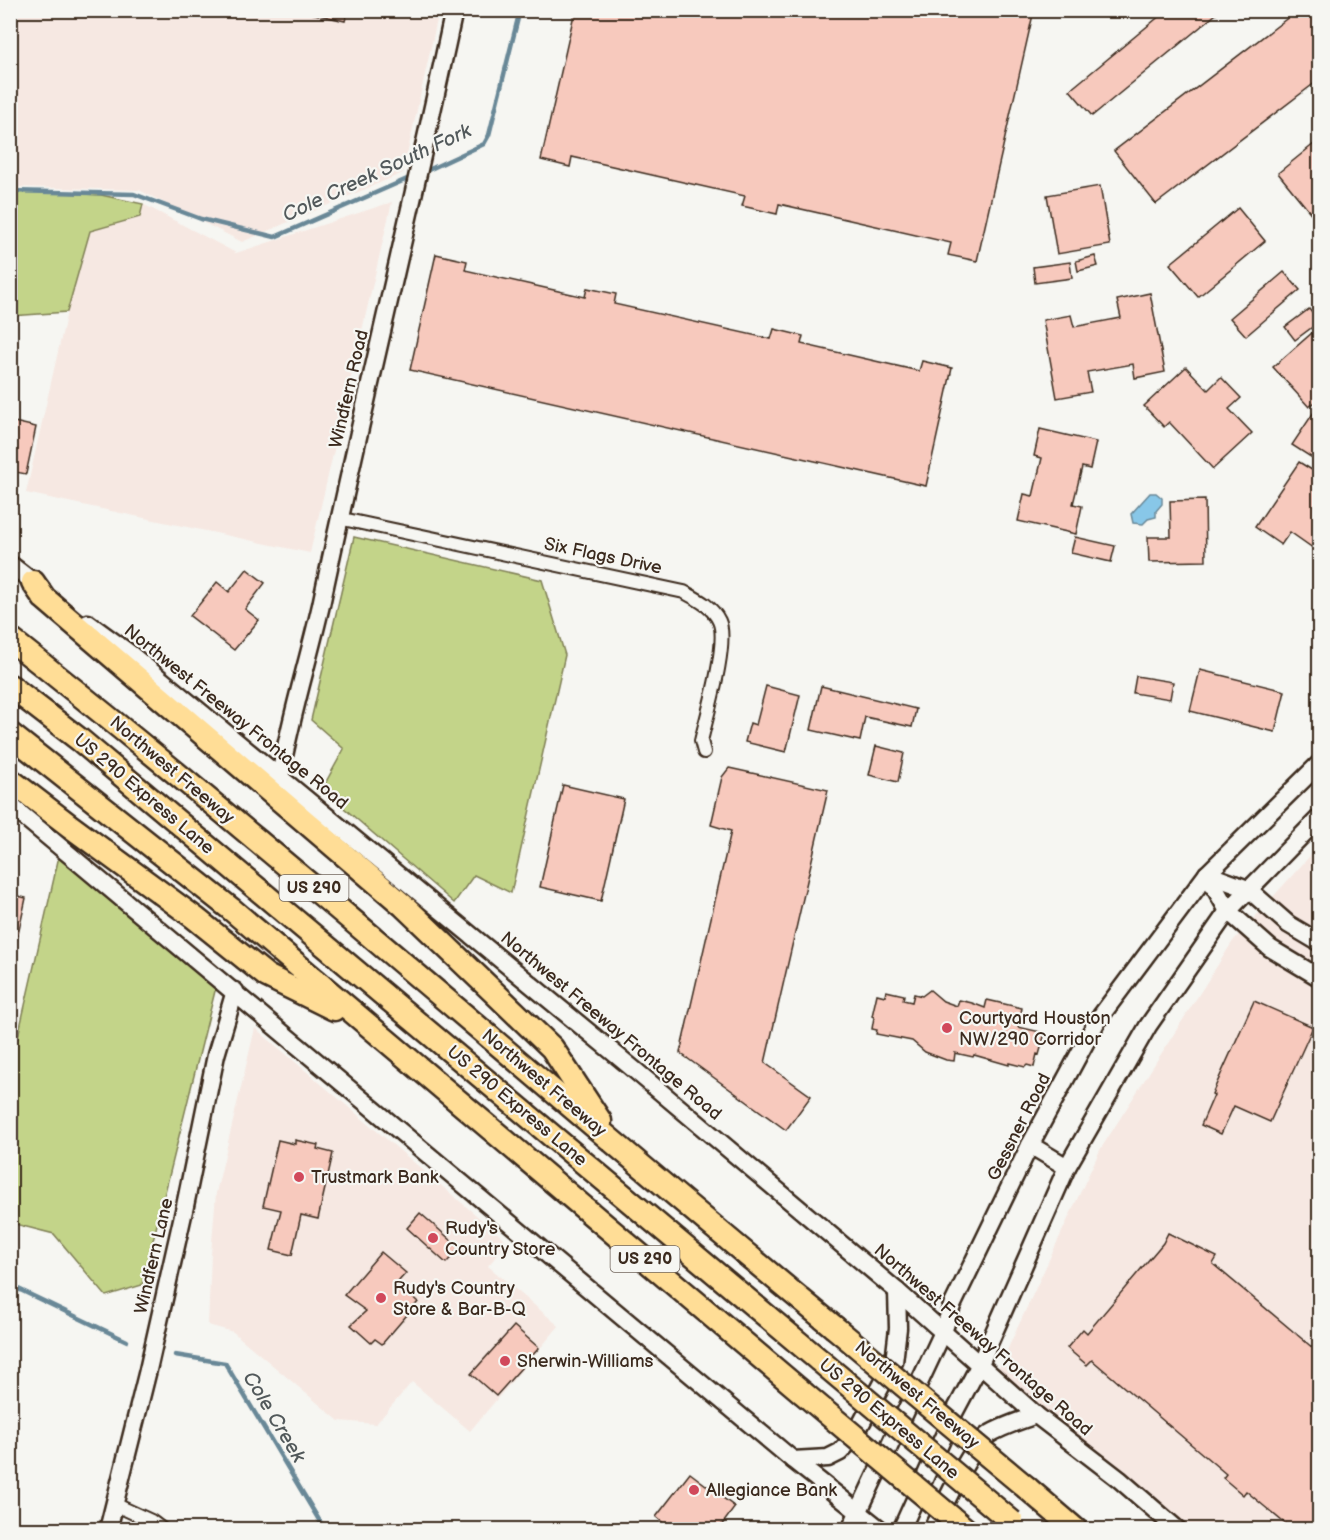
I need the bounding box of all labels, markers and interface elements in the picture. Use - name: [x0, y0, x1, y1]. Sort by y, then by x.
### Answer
- water label: Cole Creek South Fork: [279, 118, 476, 227]
- street label: Windfern Road: [325, 328, 373, 450]
- street label: Six Flags Drive: [542, 533, 664, 579]
- street label: Northwest Freeway Frontage Road: [119, 620, 353, 814]
- street label: Northwest Freeway: [105, 712, 239, 828]
- street label: US 290 Express Lane: [70, 729, 219, 859]
- road number: US 290: [280, 875, 348, 901]
- street label: Northwest Freeway Frontage Road: [496, 927, 726, 1125]
- place label: Courtyard Houston NW/290 Corridor: [959, 1008, 1111, 1050]
- marker: Courtyard Houston NW/290 Corridor: [940, 1021, 954, 1035]
- street label: Northwest Freeway: [477, 1025, 611, 1141]
- street label: US 290 Express Lane: [443, 1041, 592, 1171]
- street label: Gessner Road: [983, 1070, 1055, 1184]
- place label: Trustmark Bank: [311, 1167, 439, 1188]
- marker: Trustmark Bank: [292, 1170, 306, 1184]
- street label: Windfern Lane: [130, 1196, 178, 1316]
- place label: Rudy's Country Store: [445, 1218, 556, 1260]
- marker: Rudy's Country Store: [426, 1231, 440, 1245]
- street label: Northwest Freeway Frontage Road: [869, 1239, 1097, 1441]
- road number: US 290: [610, 1246, 680, 1272]
- place label: Rudy's Country Store & Bar-B-Q: [393, 1278, 526, 1320]
- marker: Rudy's Country Store & Bar-B-Q: [374, 1291, 388, 1305]
- street label: Northwest Freeway: [850, 1337, 984, 1453]
- place label: Sherwin-Williams: [517, 1351, 654, 1372]
- marker: Sherwin-Williams: [498, 1354, 512, 1368]
- street label: US 290 Express Lane: [815, 1354, 964, 1484]
- water label: Cole Creek: [237, 1367, 311, 1468]
- place label: Allegiance Bank: [706, 1480, 837, 1501]
- marker: Allegiance Bank: [687, 1483, 701, 1497]

